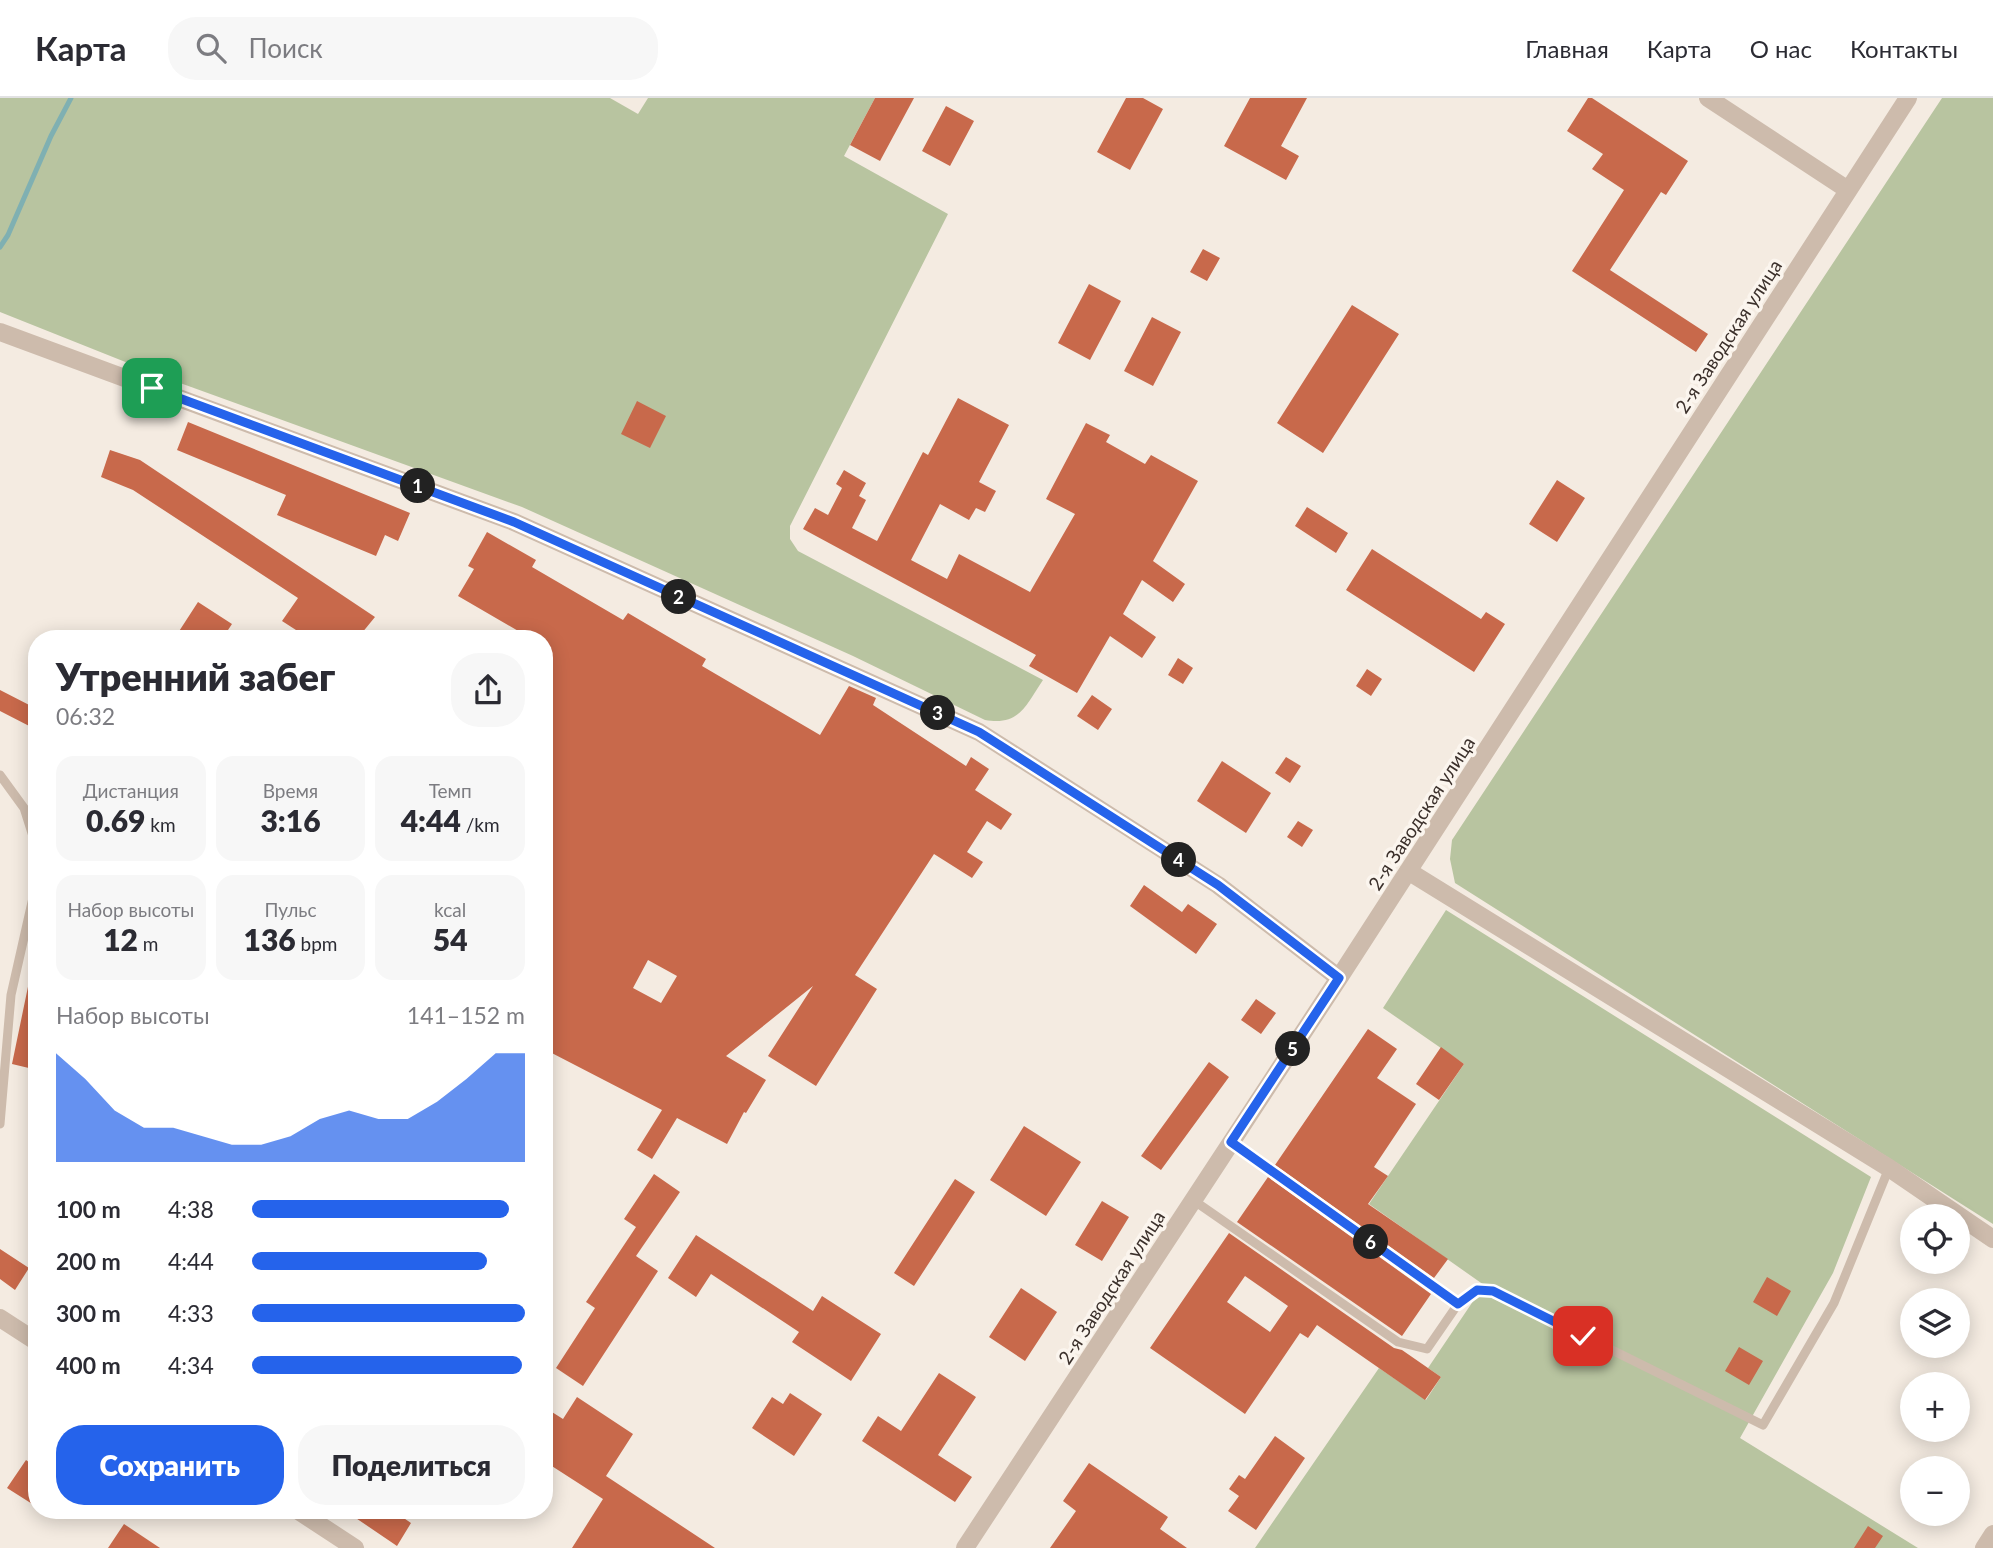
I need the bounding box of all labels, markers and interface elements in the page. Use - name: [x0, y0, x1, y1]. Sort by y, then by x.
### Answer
- search box: [168, 17, 658, 80]
- text: Карта: [35, 28, 126, 68]
- icon: search: [192, 29, 230, 67]
- text: Поиск: [248, 32, 323, 64]
- text: Главная: [1525, 34, 1609, 63]
- text: Карта: [1647, 34, 1712, 63]
- text: О нас: [1750, 34, 1812, 63]
- text: Контакты: [1850, 34, 1958, 63]
- street label: 2-я Заводская улица: [1670, 255, 1786, 417]
- pin: [122, 358, 182, 418]
- icon: arrive: [133, 369, 171, 407]
- pin: 1: [400, 468, 436, 504]
- text: 1: [412, 474, 423, 497]
- pin: 2: [662, 580, 696, 614]
- text: 2: [673, 585, 684, 608]
- text: Утренний забег: [56, 653, 335, 699]
- button: share: [451, 653, 525, 727]
- pin: 3: [920, 696, 956, 730]
- text: 3: [932, 701, 943, 724]
- text: 06:32: [56, 702, 115, 730]
- street label: 2-я Заводская улица: [1363, 732, 1479, 894]
- text: Дистанция: [83, 779, 179, 802]
- text: Время: [263, 779, 318, 802]
- text: Темп: [429, 779, 472, 802]
- text: 0.69: [86, 802, 145, 838]
- text: 3:16: [260, 802, 321, 838]
- text: 4:44: [401, 802, 461, 838]
- text: km: [145, 813, 176, 836]
- text: /km: [461, 813, 500, 836]
- pin: 4: [1162, 842, 1196, 878]
- text: 4: [1173, 848, 1184, 871]
- text: Набор высоты: [67, 898, 194, 921]
- text: Пульс: [265, 898, 316, 921]
- text: kcal: [434, 898, 466, 921]
- text: 12: [103, 921, 138, 957]
- text: 136: [244, 921, 296, 957]
- text: 54: [433, 921, 468, 957]
- text: m: [138, 932, 158, 955]
- text: bpm: [296, 932, 337, 955]
- text: Набор высоты: [56, 1001, 210, 1029]
- text: 141–152 m: [407, 1001, 525, 1029]
- pin: 5: [1276, 1032, 1310, 1066]
- text: 5: [1287, 1037, 1298, 1060]
- text: 100 m: [56, 1195, 121, 1223]
- text: 4:38: [168, 1195, 214, 1223]
- map controls: [1900, 1204, 1970, 1526]
- button: locate: [1900, 1204, 1970, 1274]
- street label: 2-я Заводская улица: [1053, 1206, 1169, 1368]
- pin: 6: [1354, 1224, 1388, 1260]
- text: 6: [1365, 1230, 1376, 1253]
- text: 200 m: [56, 1247, 121, 1275]
- text: 4:44: [168, 1247, 214, 1275]
- button: layers: [1900, 1288, 1970, 1358]
- text: 300 m: [56, 1299, 121, 1327]
- text: 4:33: [168, 1299, 214, 1327]
- pin: [1553, 1306, 1613, 1366]
- icon: check: [1564, 1317, 1602, 1355]
- text: 400 m: [56, 1351, 121, 1379]
- text: 4:34: [168, 1351, 214, 1379]
- button: +: [1900, 1372, 1970, 1442]
- button: Сохранить: [56, 1425, 284, 1505]
- button: Поделиться: [298, 1425, 525, 1505]
- button: −: [1900, 1456, 1970, 1526]

